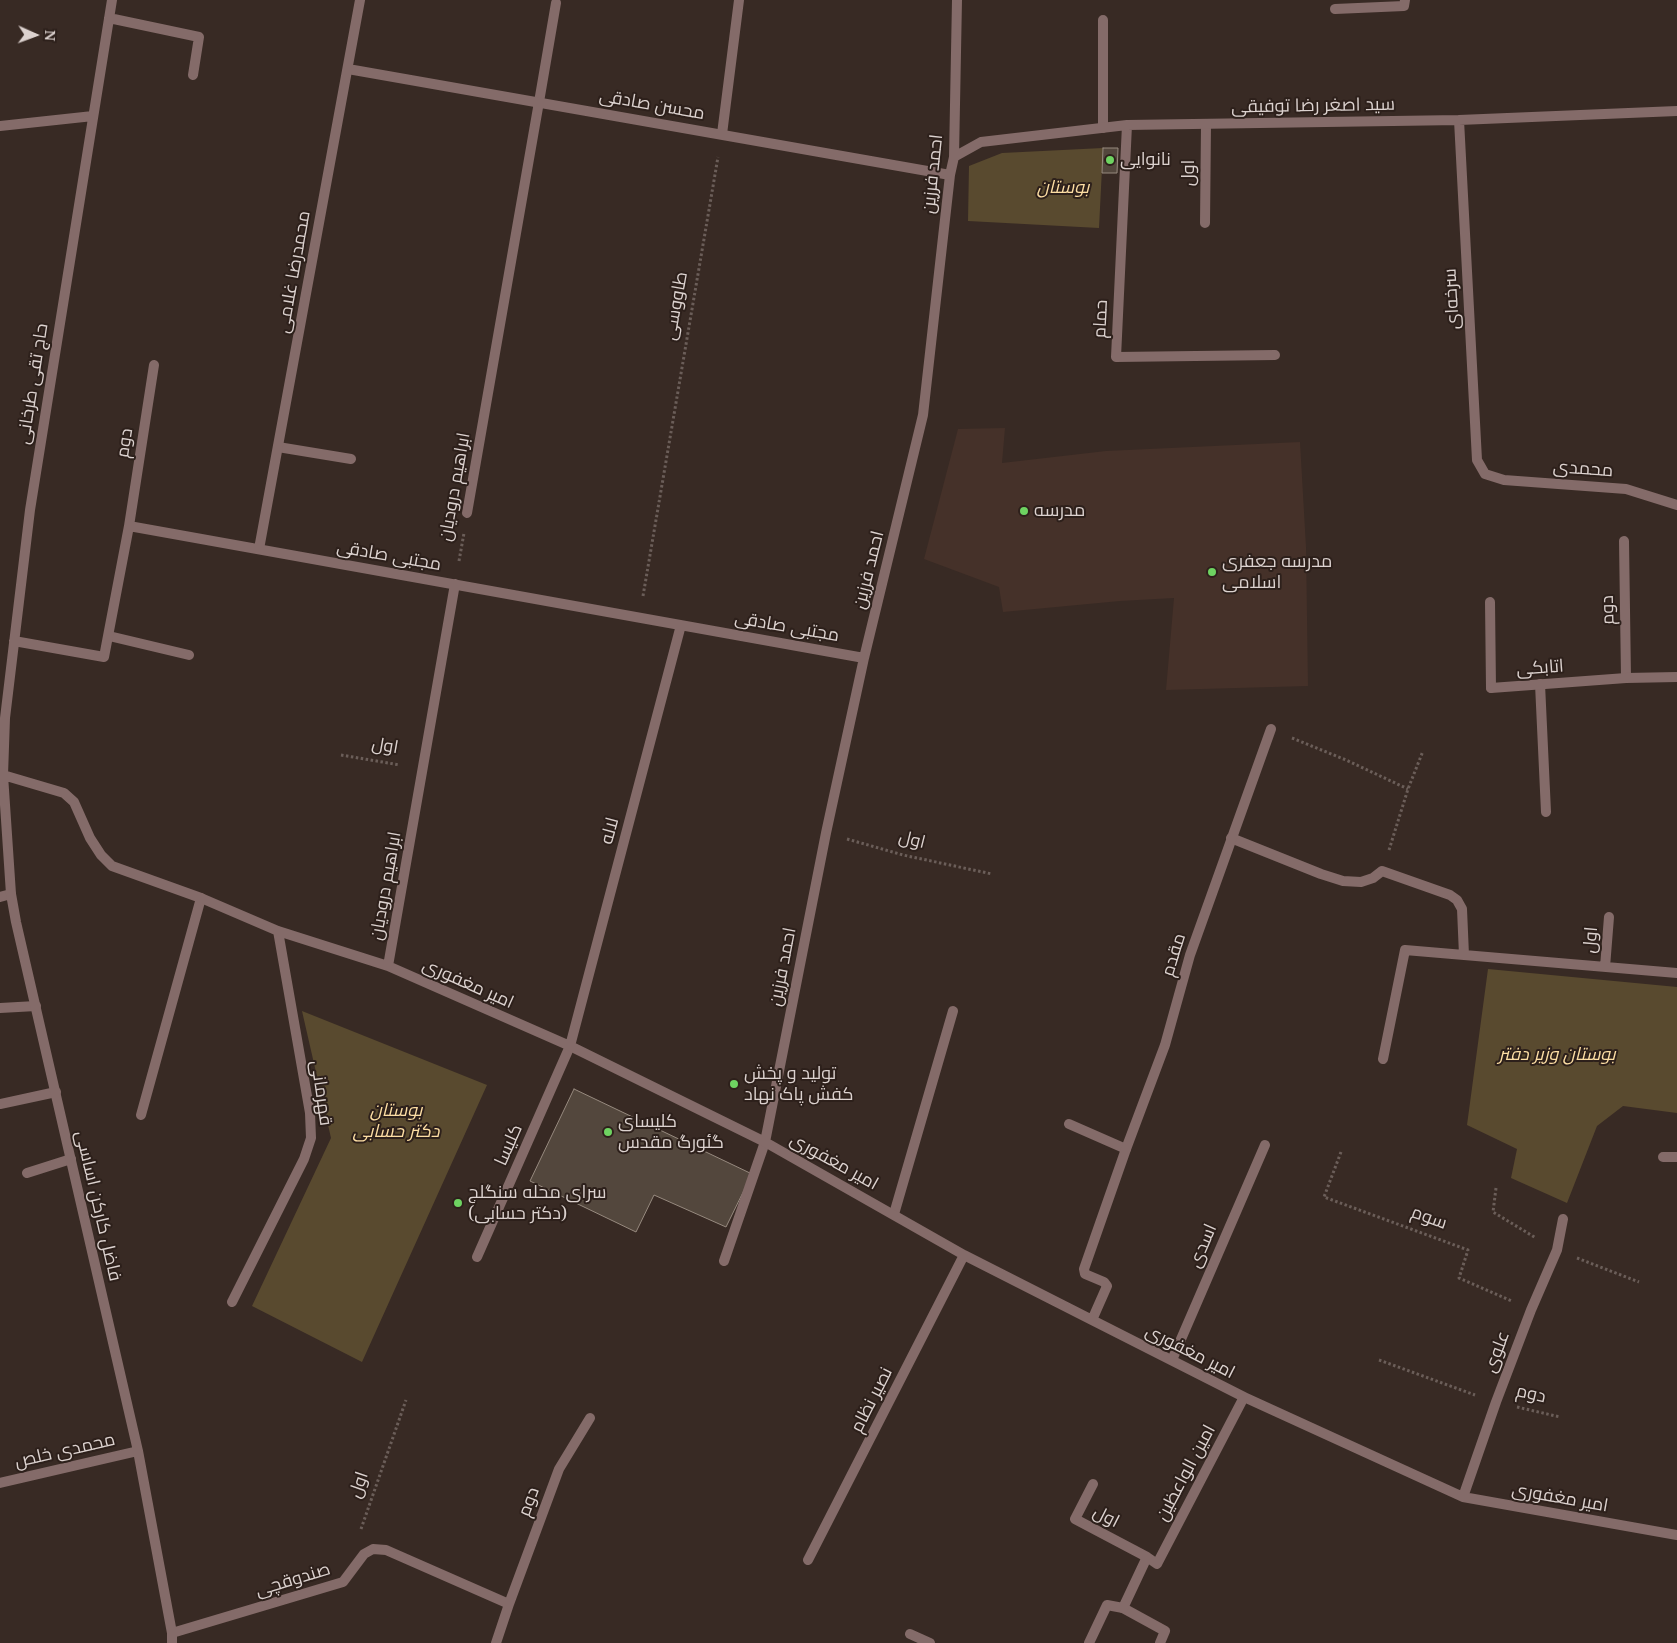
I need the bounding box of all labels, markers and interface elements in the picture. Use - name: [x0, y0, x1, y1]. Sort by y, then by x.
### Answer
- north arrow: [10, 10, 60, 60]
- text: N: [41, 30, 60, 41]
- street label: محسن صادقی: [598, 85, 706, 125]
- street label: سید اصغر رضا توفیقی: [1231, 94, 1395, 118]
- street label: احمد فرزین: [918, 133, 948, 215]
- place label: نانوایی: [1120, 149, 1171, 171]
- marker: نانوایی: [1104, 154, 1116, 166]
- street label: اول: [1178, 160, 1200, 186]
- park label: بوستان: [1037, 177, 1089, 199]
- street label: محمدرضا غلامی: [273, 209, 315, 335]
- street label: سرخه‌ای: [1440, 268, 1464, 330]
- street label: طاووسی: [659, 270, 693, 342]
- street label: حمام: [1089, 299, 1113, 339]
- street label: حاج تقی طرخانی: [13, 322, 53, 446]
- street label: دوم: [112, 427, 138, 459]
- street label: ابراهیم درودیان: [435, 431, 475, 543]
- street label: محمدی: [1552, 456, 1614, 482]
- place label: مدرسه: [1034, 500, 1085, 522]
- marker: مدرسه: [1018, 505, 1030, 517]
- street label: احمد فرزین: [849, 529, 889, 611]
- street label: مجتبی صادقی: [335, 536, 443, 576]
- place label: مدرسه جعفری اسلامی: [1222, 551, 1332, 594]
- marker: مدرسه جعفری اسلامی: [1206, 566, 1218, 578]
- street label: دوم: [1597, 595, 1619, 625]
- street label: مجتبی صادقی: [733, 607, 841, 647]
- street label: اتابکی: [1516, 656, 1564, 680]
- street label: اول: [370, 733, 400, 759]
- street label: لاله: [596, 815, 624, 847]
- street label: اول: [896, 826, 928, 854]
- street label: ابراهیم درودیان: [366, 830, 406, 942]
- street label: احمد فرزین: [765, 926, 801, 1008]
- street label: اول: [1579, 926, 1603, 954]
- street label: مقدم: [1157, 931, 1191, 979]
- street label: امیر مغفوری: [419, 954, 517, 1014]
- park label: بوستان وزیر دفتر: [1498, 1044, 1616, 1066]
- street label: قهرمانی: [306, 1059, 336, 1127]
- place label: تولید و پخش کفش پاک نهاد: [744, 1063, 853, 1106]
- marker: تولید و پخش کفش پاک نهاد: [728, 1078, 740, 1090]
- park label: بوستان دکتر حسابی: [353, 1100, 439, 1142]
- place label: کلیسای گئورگ مقدس: [618, 1111, 724, 1154]
- street label: کلیسا: [490, 1121, 528, 1169]
- marker: کلیسای گئورگ مقدس: [602, 1126, 614, 1138]
- street label: فاضل کارکن اساسی: [70, 1129, 126, 1283]
- street label: امیر مغفوری: [786, 1129, 882, 1195]
- place label: سرای محله سنگلج (دکتر حسابی): [468, 1182, 606, 1224]
- marker: سرای محله سنگلج (دکتر حسابی): [452, 1197, 464, 1209]
- street label: سوم: [1408, 1202, 1450, 1234]
- street label: اسدی: [1184, 1221, 1222, 1271]
- street label: امیر مغفوری: [1142, 1320, 1238, 1384]
- street label: علوی: [1479, 1328, 1515, 1376]
- street label: نصیر نظام: [846, 1364, 898, 1436]
- street label: دوم: [1514, 1380, 1548, 1408]
- street label: امین الواعظین: [1152, 1421, 1220, 1525]
- street label: محمدی خلص: [13, 1429, 117, 1473]
- street label: اول: [344, 1469, 374, 1501]
- street label: امیر مغفوری: [1510, 1479, 1610, 1517]
- street label: دوم: [514, 1484, 544, 1520]
- street label: اول: [1089, 1501, 1123, 1533]
- street label: صندوقچی: [253, 1558, 333, 1602]

